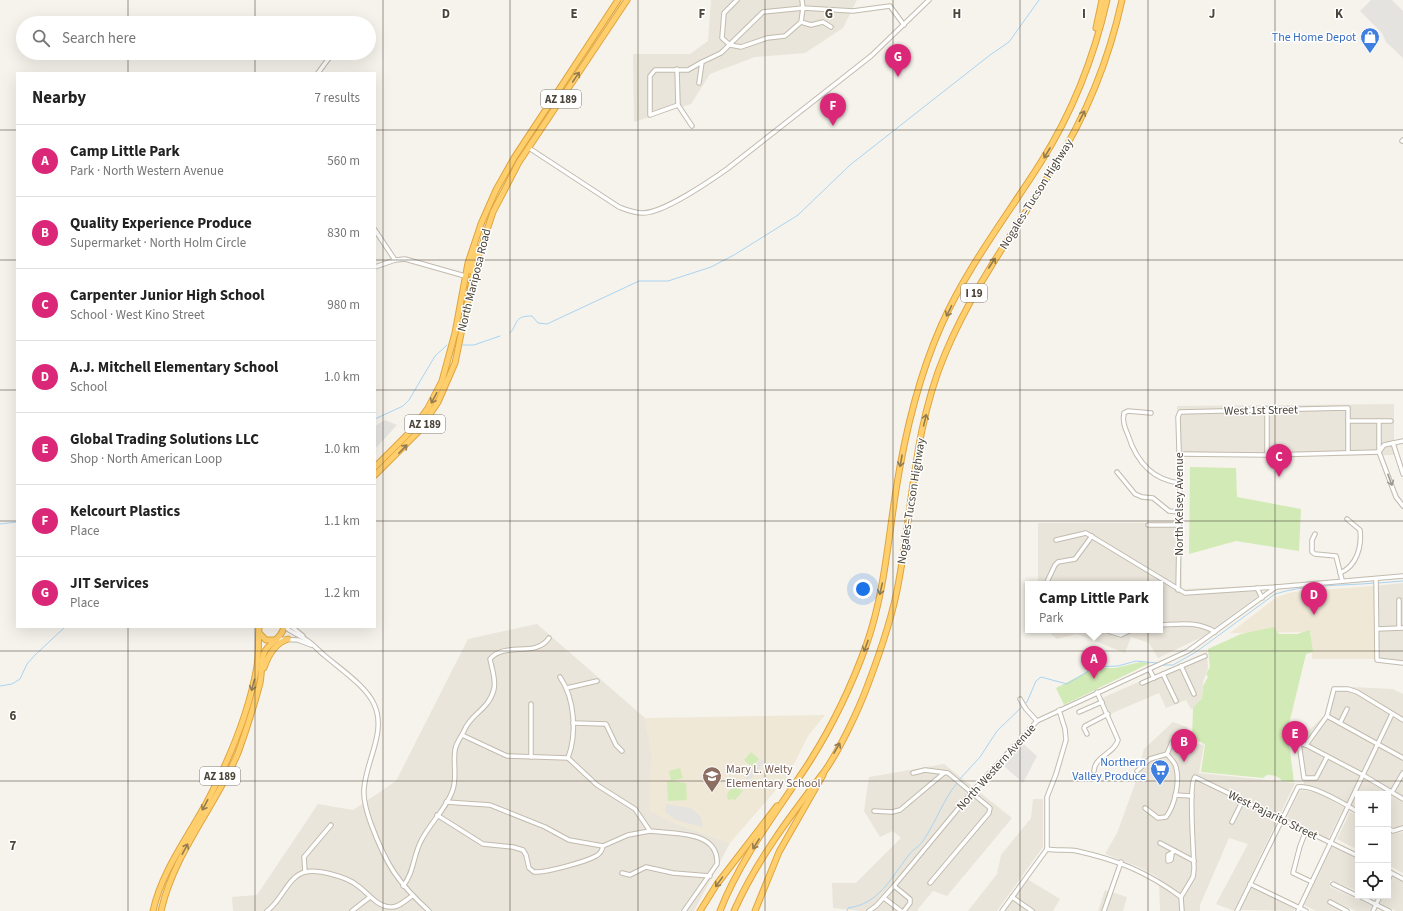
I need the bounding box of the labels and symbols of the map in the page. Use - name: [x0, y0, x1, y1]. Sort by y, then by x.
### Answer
- text: D: [442, 5, 450, 23]
- text: E: [570, 5, 578, 23]
- text: F: [699, 5, 706, 23]
- text: G: [825, 5, 833, 23]
- text: H: [953, 5, 961, 23]
- text: I: [1082, 5, 1086, 23]
- text: J: [1209, 5, 1215, 23]
- text: K: [1335, 5, 1344, 23]
- shop icon: The Home Depot: [1359, 26, 1381, 54]
- place label: The Home Depot: [1272, 29, 1356, 46]
- pin: G: [885, 44, 911, 77]
- one-way arrow: [572, 72, 580, 83]
- road number: AZ 189: [541, 90, 581, 108]
- pin: F: [820, 93, 846, 126]
- one-way arrow: [1079, 111, 1086, 123]
- street label: Nogales–Tucson Highway: [995, 135, 1078, 253]
- one-way arrow: [1042, 147, 1050, 159]
- street label: North Mariposa Road: [453, 227, 496, 333]
- one-way arrow: [988, 258, 996, 269]
- road number: I 19: [961, 284, 987, 302]
- one-way arrow: [944, 304, 952, 316]
- one-way arrow: [429, 392, 437, 404]
- street label: West 1st Street: [1224, 401, 1298, 420]
- one-way arrow: [922, 414, 929, 427]
- road number: AZ 189: [405, 415, 445, 433]
- street label: Nogales–Tucson Highway: [893, 436, 930, 565]
- one-way arrow: [398, 444, 408, 454]
- pin: C: [1266, 444, 1292, 477]
- street label: North Kelsey Avenue: [1171, 452, 1188, 556]
- one-way arrow: [897, 454, 905, 467]
- one-way arrow: [1386, 473, 1394, 485]
- your location: [853, 579, 873, 599]
- one-way arrow: [876, 582, 884, 595]
- pin: D: [1301, 582, 1327, 615]
- one-way arrow: [862, 639, 869, 652]
- pin: A: [1081, 646, 1107, 679]
- one-way arrow: [249, 678, 256, 691]
- text: 6: [10, 707, 17, 725]
- street label: North Western Avenue: [953, 720, 1040, 814]
- pin: E: [1282, 721, 1308, 754]
- pin: B: [1171, 729, 1197, 762]
- one-way arrow: [834, 743, 841, 755]
- place label: Northern Valley Produce: [1072, 754, 1146, 785]
- supermarket icon: Northern Valley Produce: [1149, 758, 1171, 786]
- place label: Mary L. Welty Elementary School: [726, 761, 821, 792]
- school or university icon: Mary L. Welty Elementary School: [701, 765, 723, 793]
- road number: AZ 189: [200, 767, 240, 785]
- street label: West Pajarito Street: [1225, 786, 1321, 845]
- one-way arrow: [201, 799, 208, 811]
- text: 7: [10, 837, 17, 855]
- one-way arrow: [752, 838, 760, 849]
- one-way arrow: [182, 843, 190, 855]
- one-way arrow: [714, 876, 723, 887]

